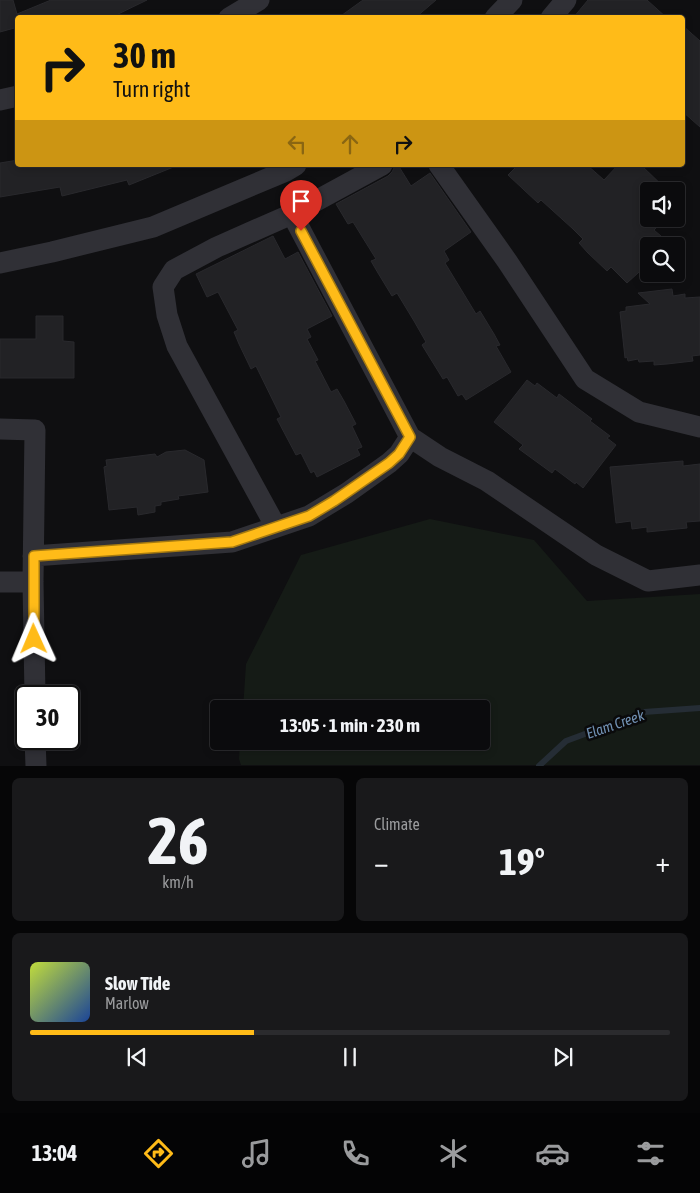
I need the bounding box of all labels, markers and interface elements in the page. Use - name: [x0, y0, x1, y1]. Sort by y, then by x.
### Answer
- icon: right: [30, 35, 95, 100]
- text: 30 m: [113, 35, 176, 75]
- text: Turn right: [113, 76, 190, 102]
- icon: left: [283, 130, 311, 158]
- icon: ahead: [336, 130, 364, 158]
- icon: right: [389, 130, 417, 158]
- pin: [280, 180, 322, 231]
- map controls: [640, 182, 685, 282]
- button: sound: [640, 182, 685, 227]
- icon: arrive: [287, 187, 315, 215]
- button: search: [640, 237, 685, 282]
- position arrow: [7, 612, 59, 664]
- speed limit sign: 30: [15, 685, 80, 750]
- water label: Elam Creek: [584, 706, 647, 742]
- text: 13:05 · 1 min · 230 m: [280, 714, 420, 736]
- text: 26: [147, 803, 209, 878]
- text: Climate: [374, 815, 420, 833]
- text: 19°: [499, 840, 545, 883]
- text: −: [374, 846, 389, 878]
- text: +: [655, 846, 670, 878]
- text: km/h: [162, 873, 194, 891]
- text: Slow Tide: [105, 972, 170, 994]
- text: Marlow: [105, 994, 149, 1012]
- icon: previous: [123, 1043, 151, 1071]
- icon: pause: [336, 1043, 364, 1071]
- icon: next: [549, 1043, 577, 1071]
- icon: directions: [141, 1136, 176, 1171]
- icon: music: [239, 1136, 274, 1171]
- icon: phone: [338, 1136, 373, 1171]
- icon: climate: [436, 1136, 471, 1171]
- icon: car: [535, 1136, 570, 1171]
- icon: filters: [633, 1136, 668, 1171]
- text: 13:04: [32, 1140, 77, 1166]

